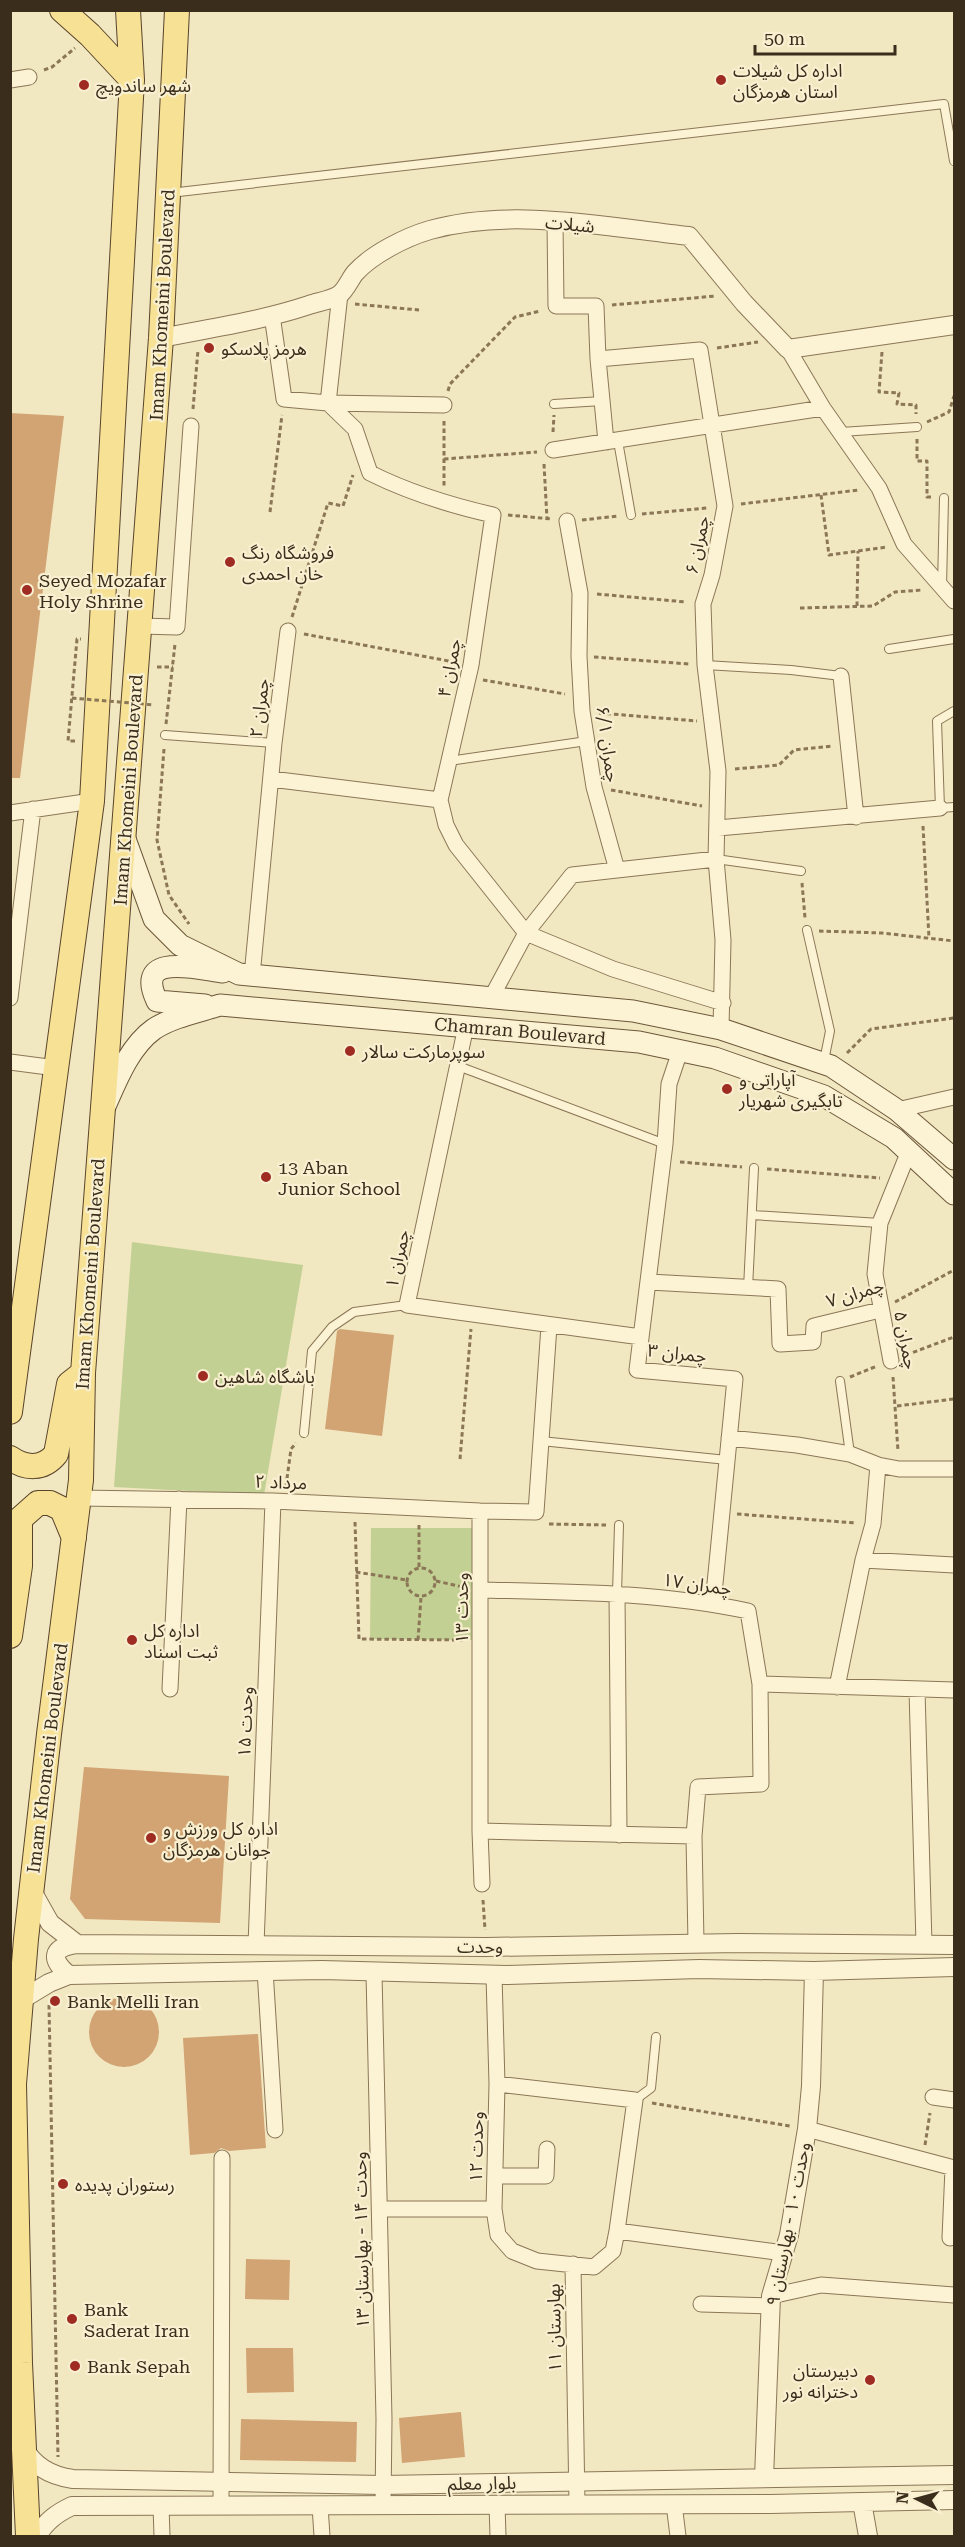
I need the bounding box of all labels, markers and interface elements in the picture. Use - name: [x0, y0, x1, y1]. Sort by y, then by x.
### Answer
- scale bar: [755, 18, 894, 56]
- text: 50 m: [764, 28, 805, 49]
- place label: اداره کل شیلات استان هرمزگان: [733, 60, 842, 103]
- marker: اداره کل شیلات استان هرمزگان: [714, 73, 728, 87]
- place label: شهر ساندویچ: [96, 75, 191, 99]
- marker: شهر ساندویچ: [77, 78, 91, 92]
- street label: Imam Khomeini Boulevard: [145, 188, 179, 421]
- street label: شیلات: [544, 211, 596, 237]
- place label: هرمز پلاسکو: [221, 338, 307, 360]
- marker: هرمز پلاسکو: [202, 341, 216, 355]
- street label: چمران ۶: [681, 514, 714, 576]
- place label: فروشگاه رنگ خان احمدی: [242, 542, 334, 585]
- marker: فروشگاه رنگ خان احمدی: [223, 555, 237, 569]
- place label: Seyed Mozafar Holy Shrine: [39, 570, 167, 612]
- marker: Seyed Mozafar Holy Shrine: [20, 583, 34, 597]
- street label: چمران ۴: [433, 637, 466, 699]
- street label: Imam Khomeini Boulevard: [109, 673, 147, 906]
- street label: چمران ۲: [245, 677, 274, 739]
- street label: چمران ۶/۱: [591, 704, 624, 784]
- street label: Chamran Boulevard: [433, 1013, 607, 1049]
- place label: سوپرمارکت سالار: [361, 1041, 485, 1063]
- marker: سوپرمارکت سالار: [343, 1044, 357, 1058]
- place label: آپاراتی و تابگیری شهریار: [738, 1069, 843, 1112]
- marker: آپاراتی و تابگیری شهریار: [720, 1082, 734, 1096]
- street label: Imam Khomeini Boulevard: [71, 1157, 109, 1390]
- place label: 13 Aban Junior School: [278, 1157, 401, 1199]
- marker: 13 Aban Junior School: [259, 1170, 273, 1184]
- street label: چمران ۱: [381, 1228, 414, 1290]
- street label: چمران ۷: [824, 1274, 887, 1313]
- street label: چمران ۵: [889, 1309, 922, 1371]
- street label: چمران ۳: [646, 1339, 708, 1368]
- place label: باشگاه شاهین: [215, 1366, 315, 1388]
- marker: باشگاه شاهین: [196, 1369, 210, 1383]
- street label: مرداد ۲: [254, 1471, 308, 1494]
- street label: چمران ۱۷: [661, 1569, 733, 1600]
- street label: وحدت ۱۳: [451, 1572, 472, 1644]
- place label: اداره کل ثبت اسناد: [144, 1620, 218, 1662]
- marker: اداره کل ثبت اسناد: [125, 1633, 139, 1647]
- street label: Imam Khomeini Boulevard: [22, 1641, 72, 1874]
- street label: وحدت ۱۵: [233, 1686, 257, 1758]
- place label: اداره کل ورزش و جوانان هرمزگان: [163, 1818, 278, 1861]
- marker: اداره کل ورزش و جوانان هرمزگان: [144, 1831, 158, 1845]
- street label: وحدت: [457, 1936, 503, 1957]
- place label: Bank Melli Iran: [67, 1991, 200, 2012]
- marker: Bank Melli Iran: [48, 1994, 62, 2008]
- street label: وحدت ۱۲: [465, 2111, 487, 2183]
- street label: وحدت ۱۰ - بهارستان ۹: [762, 2140, 815, 2308]
- street label: وحدت ۱۴ - بهارستان ۱۳: [349, 2151, 374, 2329]
- place label: رستوران پدیده: [75, 2174, 175, 2196]
- marker: رستوران پدیده: [56, 2177, 70, 2191]
- street label: بهارستان ۱۱: [543, 2283, 566, 2373]
- place label: Bank Saderat Iran: [84, 2299, 190, 2341]
- marker: Bank Saderat Iran: [65, 2312, 79, 2326]
- place label: Bank Sepah: [87, 2356, 191, 2377]
- marker: Bank Sepah: [68, 2359, 82, 2373]
- place label: دبیرستان دخترانه نور: [782, 2360, 858, 2403]
- marker: دبیرستان دخترانه نور: [863, 2373, 877, 2387]
- north arrow: [887, 2469, 947, 2529]
- street label: بلوار معلم: [448, 2472, 516, 2497]
- text: N: [893, 2491, 913, 2505]

